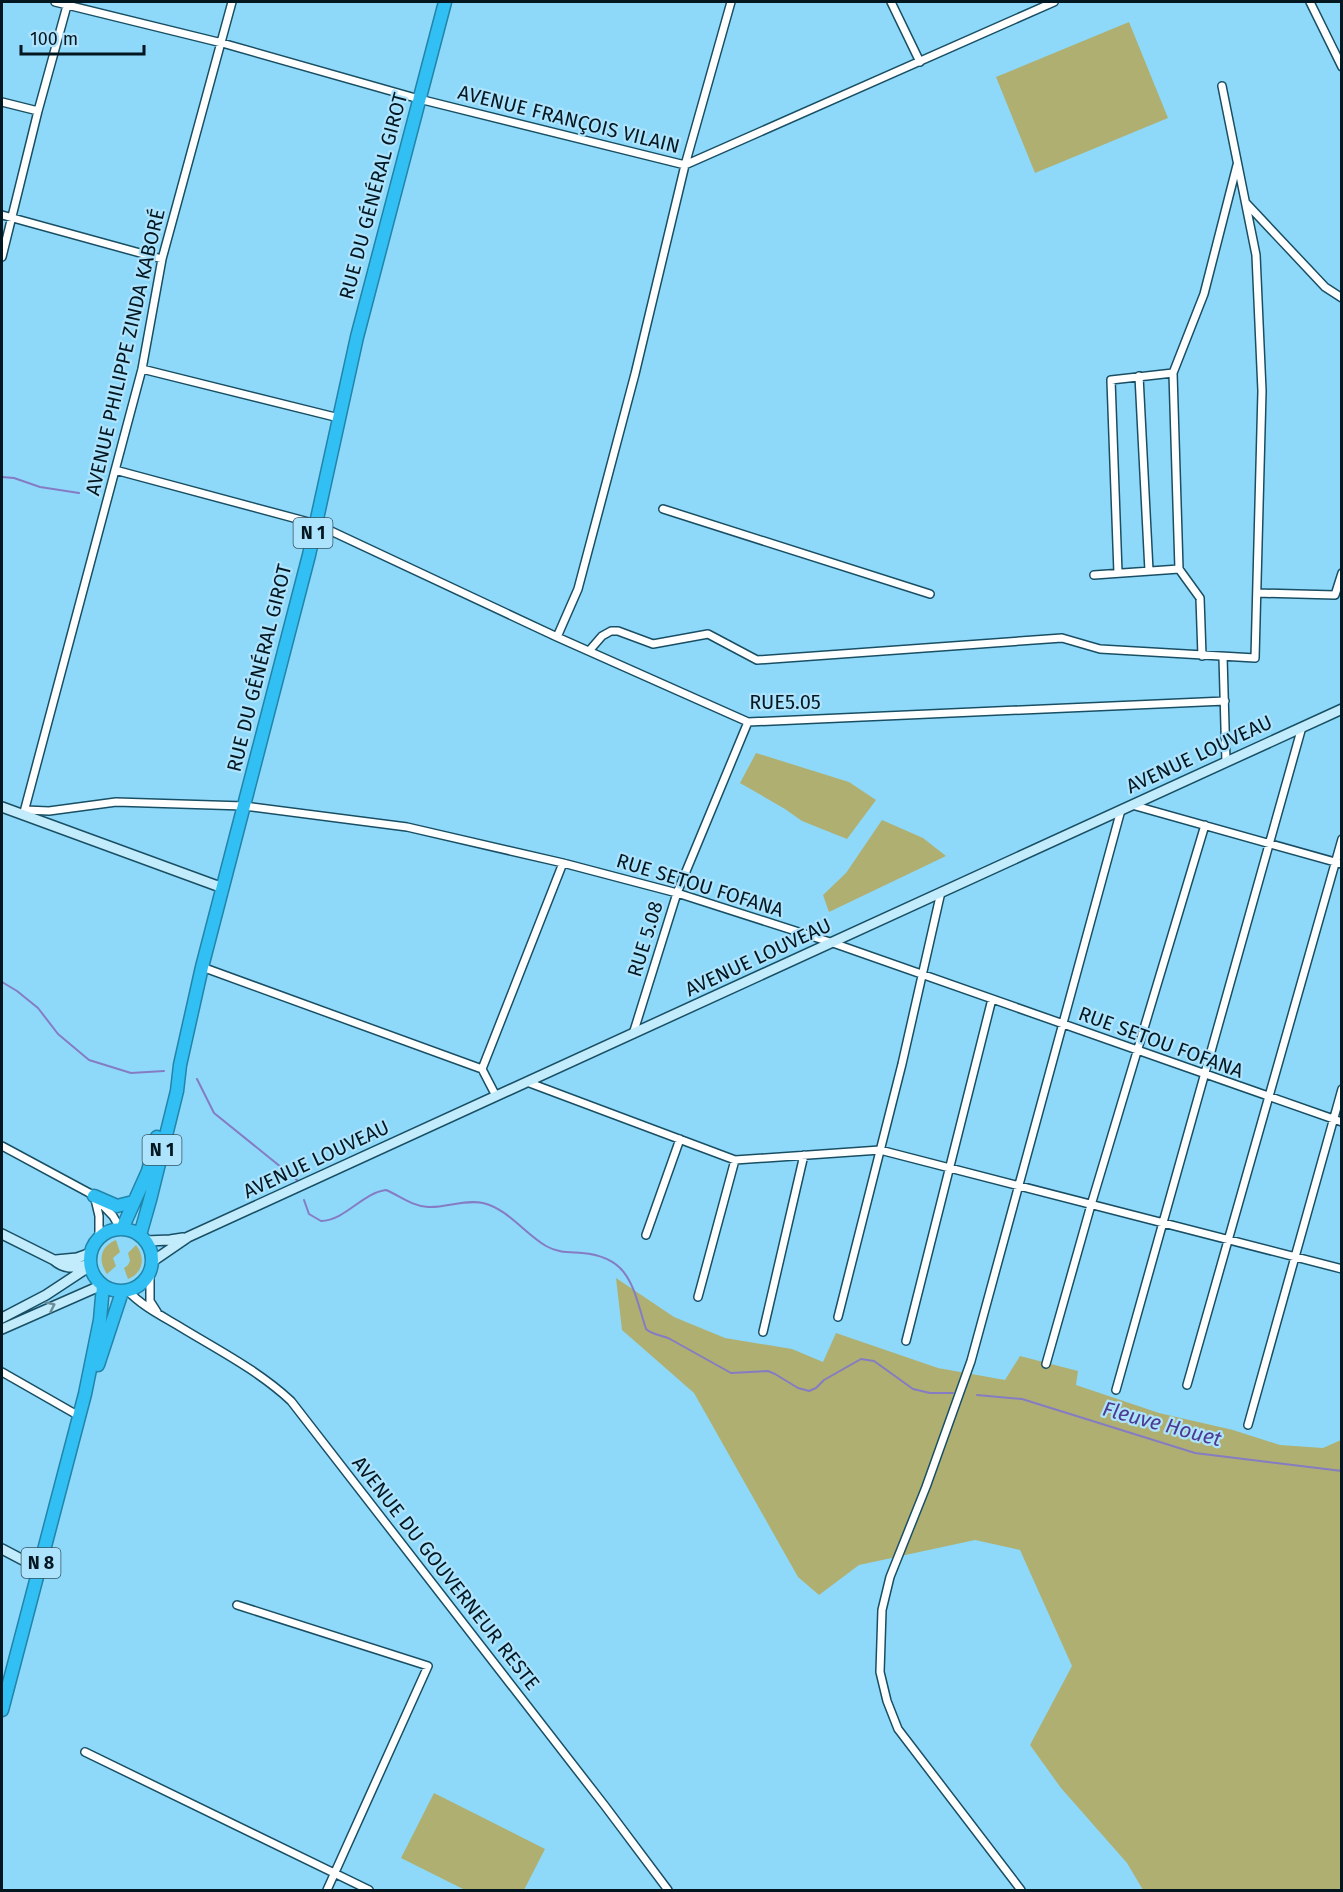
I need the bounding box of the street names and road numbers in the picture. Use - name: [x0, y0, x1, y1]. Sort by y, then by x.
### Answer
- street label: AVENUE FRANÇOIS VILAIN: [455, 80, 682, 159]
- street label: RUE DU GÉNÉRAL GIROT: [334, 89, 412, 302]
- street label: AVENUE PHILIPPE ZINDA KABORÉ: [80, 206, 170, 498]
- road number: N 1: [294, 518, 332, 548]
- street label: RUE DU GÉNÉRAL GIROT: [222, 561, 297, 774]
- street label: RUE5.05: [749, 690, 821, 714]
- street label: AVENUE LOUVEAU: [1122, 710, 1276, 798]
- street label: RUE SETOU FOFANA: [614, 848, 787, 922]
- street label: RUE 5.08: [622, 898, 668, 980]
- street label: AVENUE LOUVEAU: [681, 913, 835, 1001]
- street label: RUE SETOU FOFANA: [1075, 1001, 1247, 1083]
- street label: AVENUE LOUVEAU: [239, 1115, 393, 1203]
- road number: N 1: [142, 1135, 182, 1165]
- street label: AVENUE DU GOUVERNEUR RESTE: [347, 1451, 545, 1695]
- road number: N 8: [22, 1548, 60, 1578]

